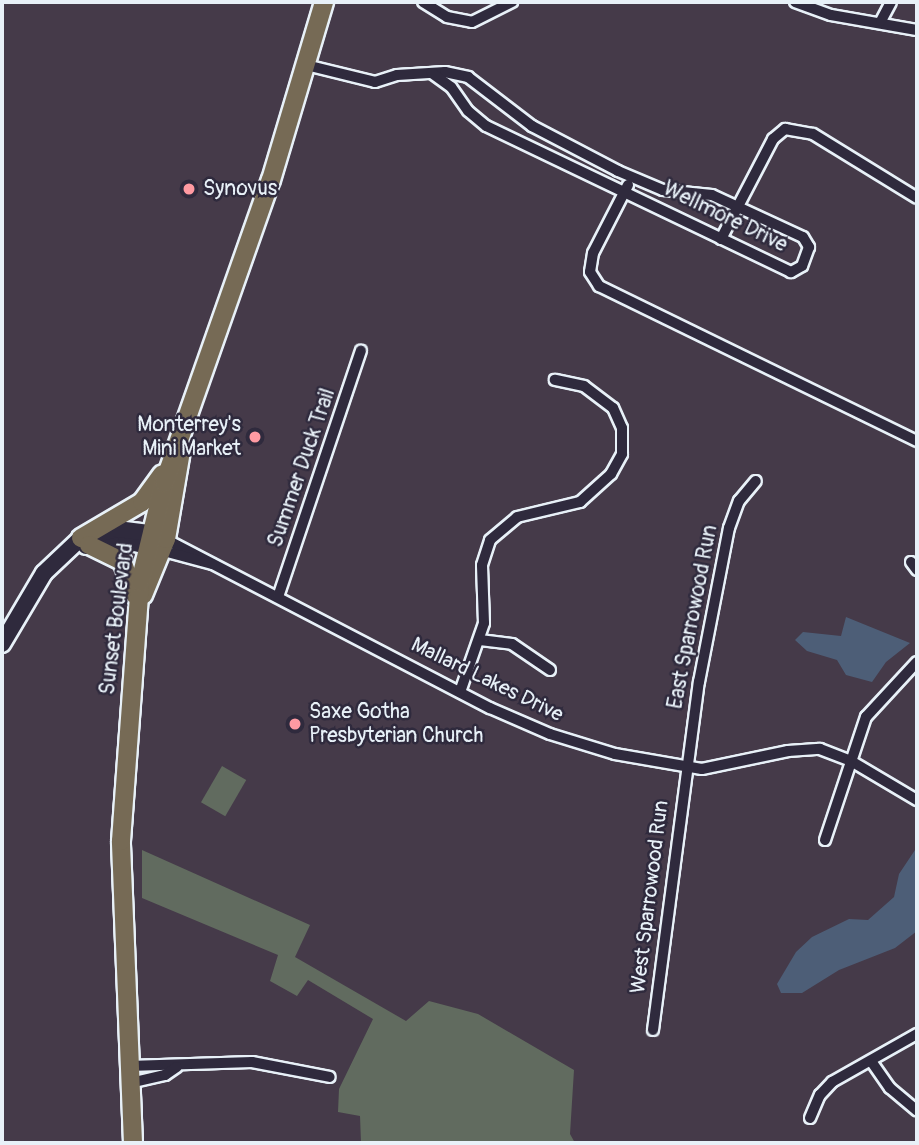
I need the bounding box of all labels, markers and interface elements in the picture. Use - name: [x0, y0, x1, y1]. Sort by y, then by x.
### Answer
- place label: Synovus: [203, 176, 277, 202]
- street label: Wellmore Drive: [659, 176, 791, 258]
- marker: Synovus: [181, 181, 197, 197]
- street label: Summer Duck Trail: [263, 385, 341, 551]
- place label: Monterrey's Mini Market: [137, 412, 241, 462]
- marker: Monterrey's Mini Market: [247, 429, 263, 445]
- street label: East Sparrowood Run: [663, 523, 723, 711]
- street label: Sunset Boulevard: [95, 542, 139, 696]
- street label: Mallard Lakes Drive: [407, 632, 567, 728]
- place label: Saxe Gotha Presbyterian Church: [309, 699, 483, 749]
- marker: Saxe Gotha Presbyterian Church: [287, 716, 303, 732]
- street label: West Sparrowood Run: [626, 799, 674, 995]

